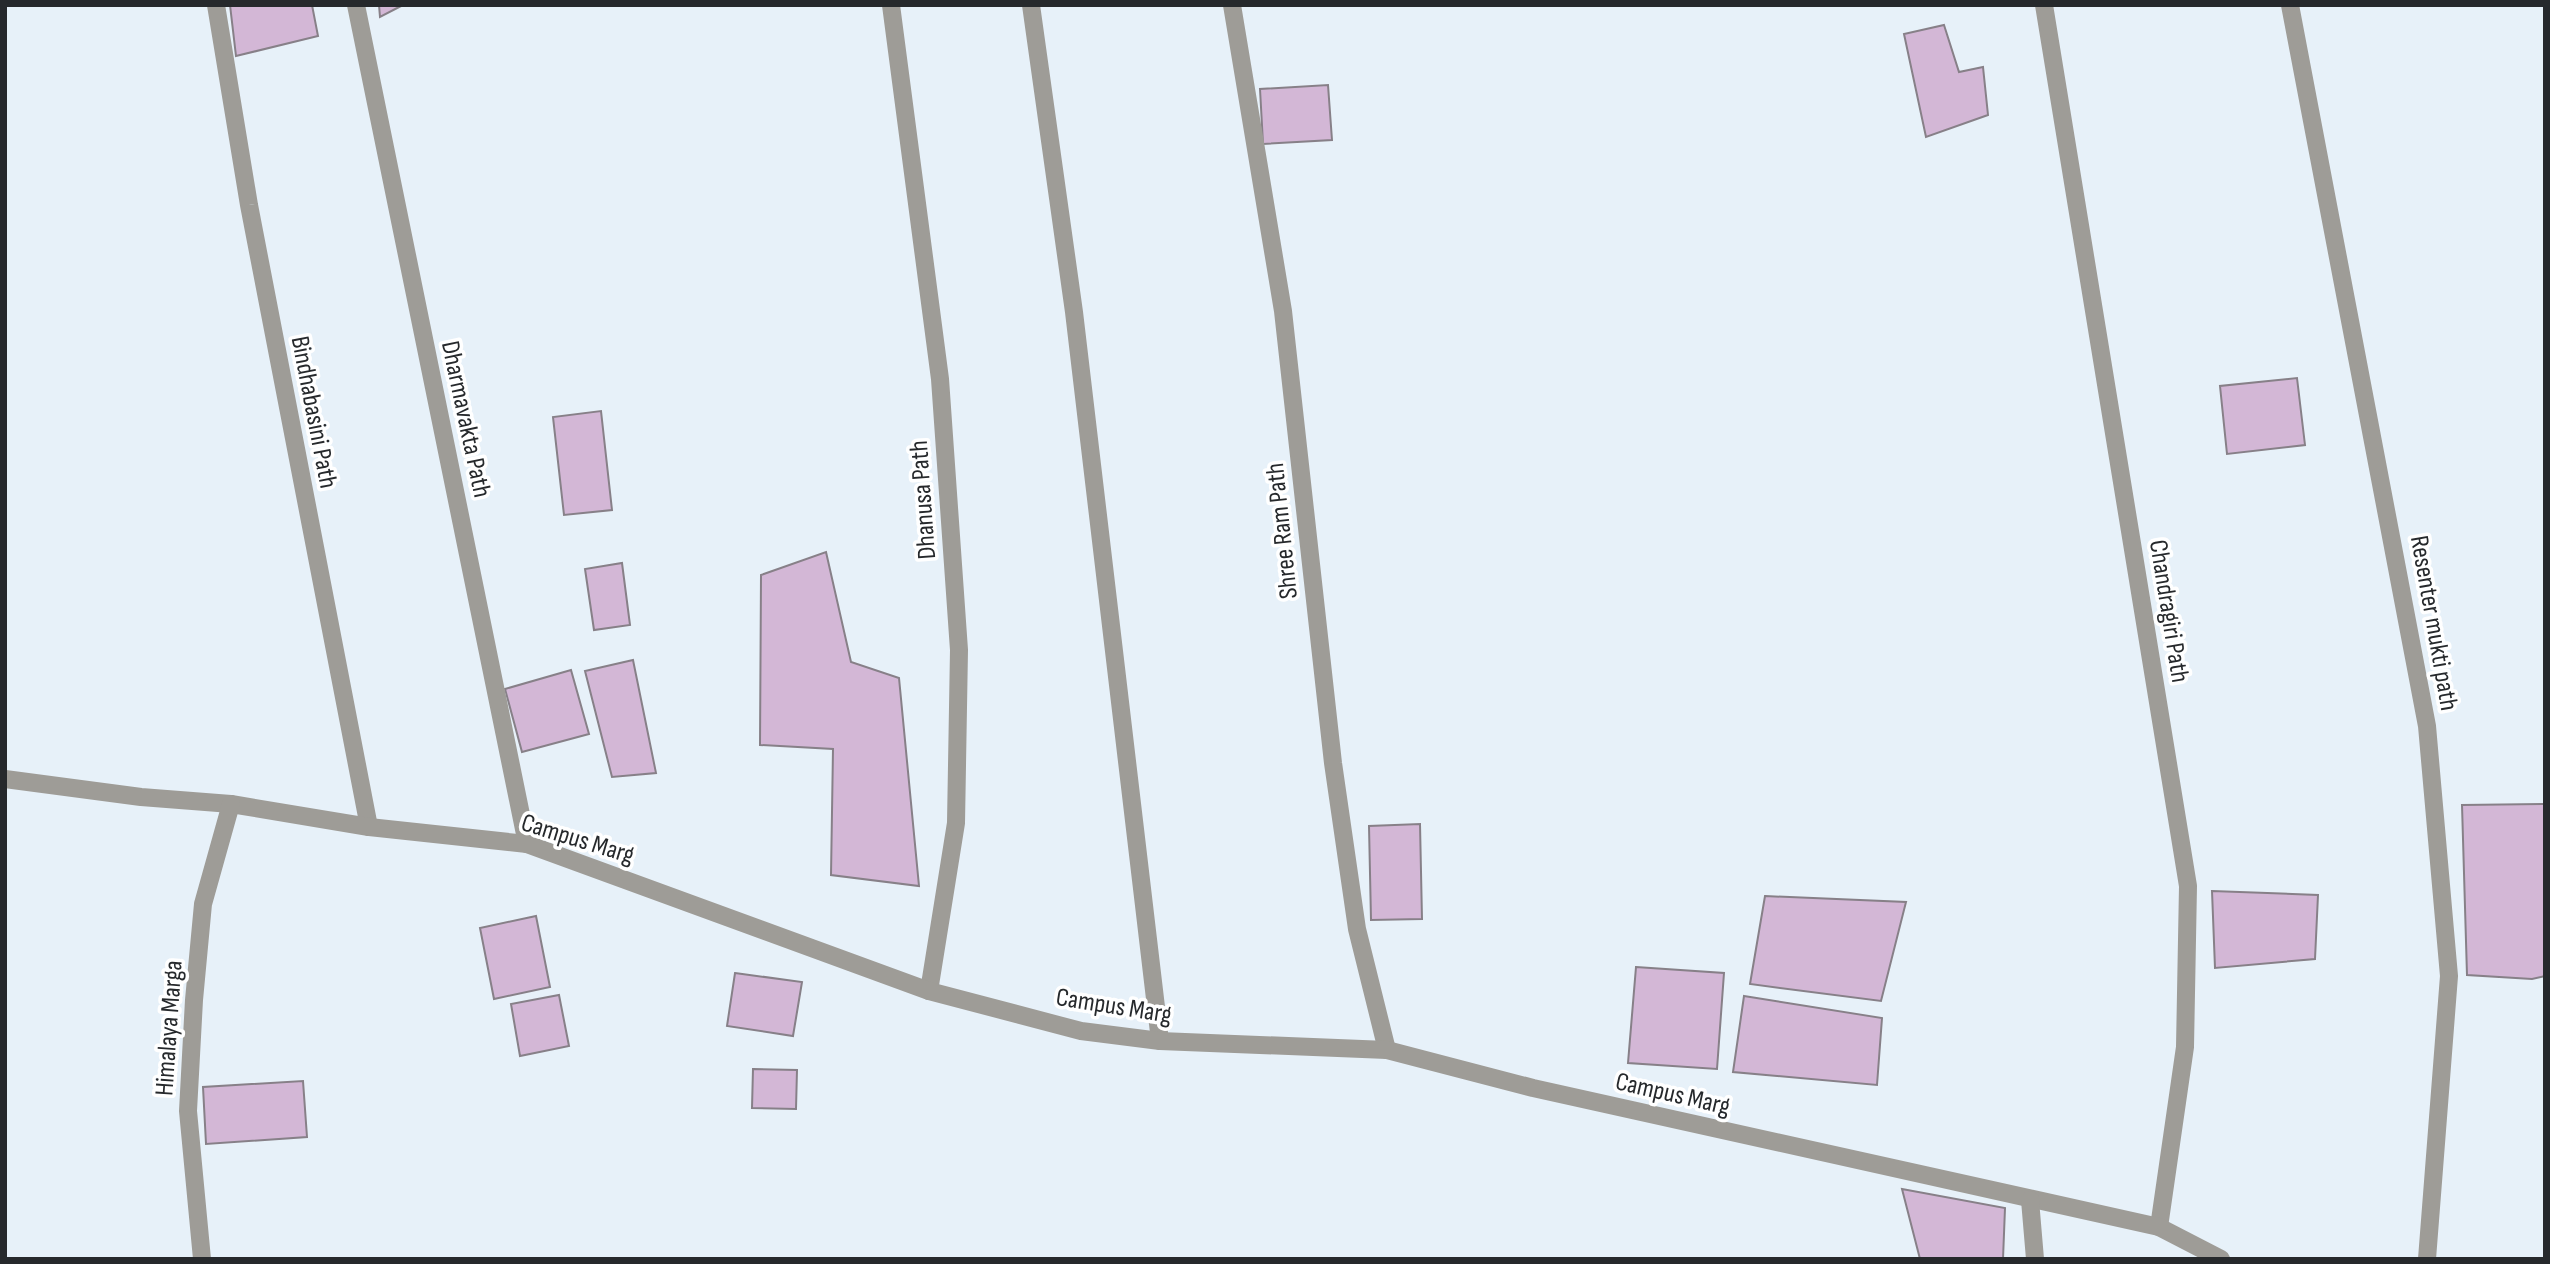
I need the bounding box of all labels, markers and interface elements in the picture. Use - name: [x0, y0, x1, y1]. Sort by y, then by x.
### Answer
- street label: Bindhabasini Path: [284, 334, 343, 491]
- street label: Dharmavakta Path: [434, 338, 497, 500]
- street label: Dhanusa Path: [904, 439, 943, 560]
- street label: Shree Ram Path: [1260, 461, 1305, 600]
- street label: Resenter mukti path: [2403, 533, 2464, 713]
- street label: Chandragiri Path: [2142, 538, 2195, 685]
- street label: Campus Marg: [517, 808, 638, 871]
- street label: Himalaya Marga: [149, 959, 190, 1097]
- street label: Campus Marg: [1054, 982, 1174, 1031]
- street label: Campus Marg: [1612, 1066, 1733, 1123]

